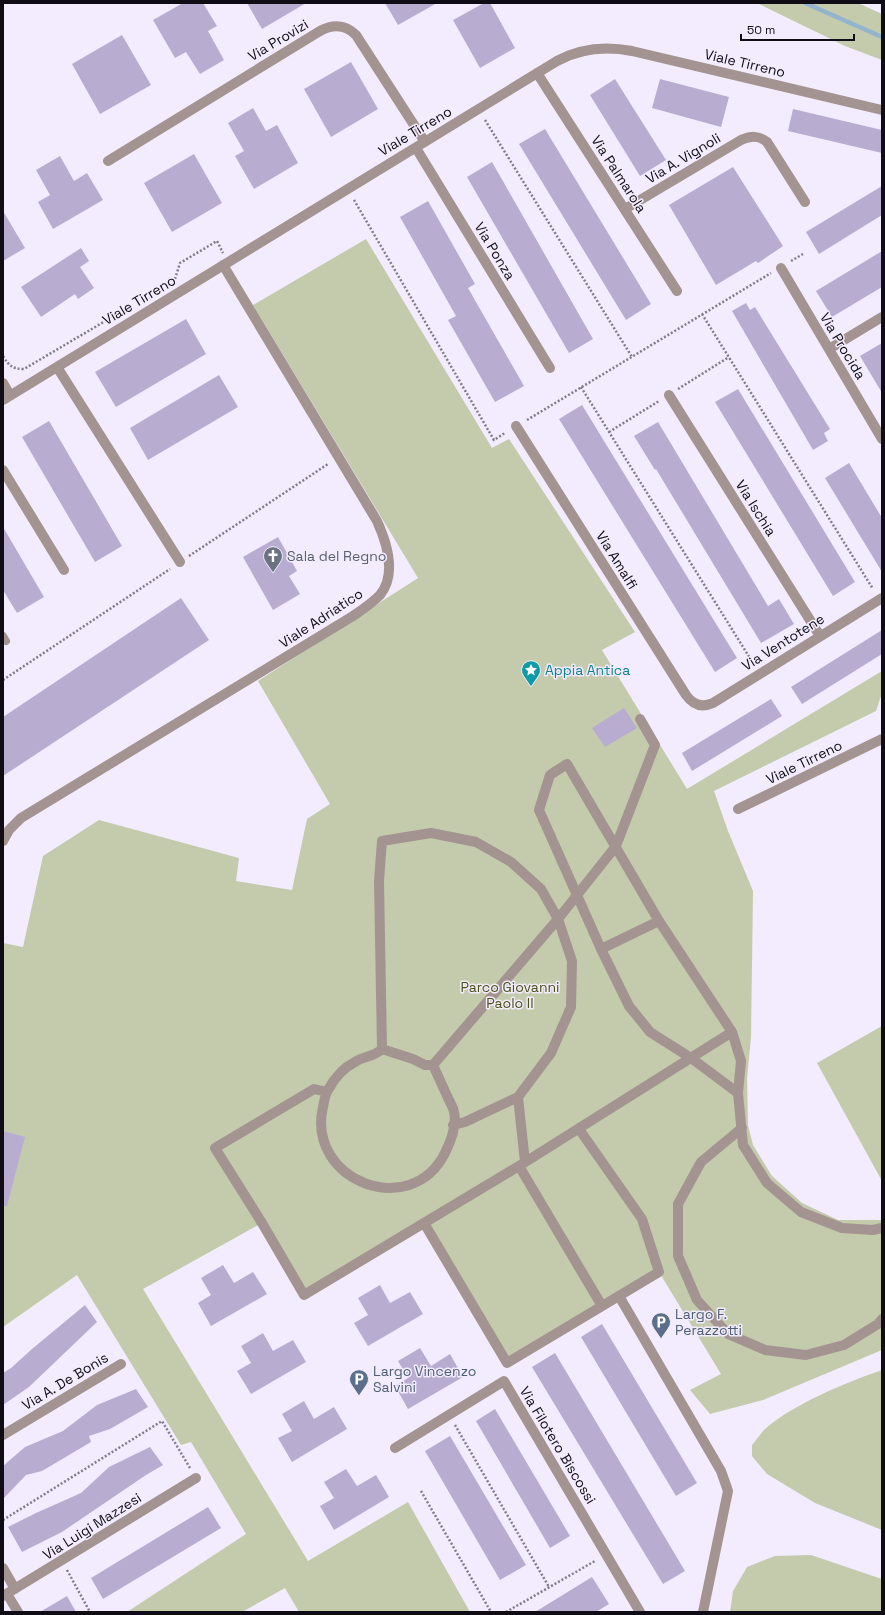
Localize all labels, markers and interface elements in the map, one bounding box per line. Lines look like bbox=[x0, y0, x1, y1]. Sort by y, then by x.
street label: Via Provizi bbox=[245, 15, 311, 65]
scale bar bbox=[741, 16, 854, 42]
text: 50 m bbox=[747, 22, 775, 38]
street label: Viale Tirreno bbox=[703, 45, 787, 81]
street label: Viale Tirreno bbox=[375, 102, 455, 160]
street label: Via A. Vignoli bbox=[642, 129, 724, 187]
street label: Via Palmarola bbox=[587, 132, 651, 216]
street label: Via Ponza bbox=[471, 219, 519, 283]
street label: Viale Tirreno bbox=[99, 271, 179, 329]
street label: Via Procida bbox=[816, 309, 870, 383]
street label: Via Ischia bbox=[732, 477, 780, 539]
street label: Via Amalfi bbox=[592, 528, 642, 592]
church icon: Sala del Regno bbox=[262, 545, 284, 573]
place label: Sala del Regno bbox=[287, 547, 386, 565]
street label: Viale Adriatico bbox=[276, 584, 366, 652]
street label: Via Ventotene bbox=[738, 609, 828, 675]
place icon: Appia Antica bbox=[520, 659, 542, 687]
place label: Appia Antica bbox=[545, 661, 630, 679]
street label: Viale Tirreno bbox=[763, 736, 845, 788]
park label: Parco Giovanni Paolo II bbox=[461, 978, 559, 1012]
place label: Largo F. Perazzotti bbox=[675, 1305, 742, 1339]
parking icon: Largo F. Perazzotti bbox=[650, 1311, 672, 1339]
street label: Via A. De Bonis bbox=[19, 1348, 111, 1414]
place label: Largo Vincenzo Salvini bbox=[373, 1362, 476, 1396]
parking icon: Largo Vincenzo Salvini bbox=[348, 1368, 370, 1396]
street label: Via Filotero Biscossi bbox=[516, 1383, 600, 1507]
street label: Via Luigi Mazzesi bbox=[39, 1488, 145, 1564]

